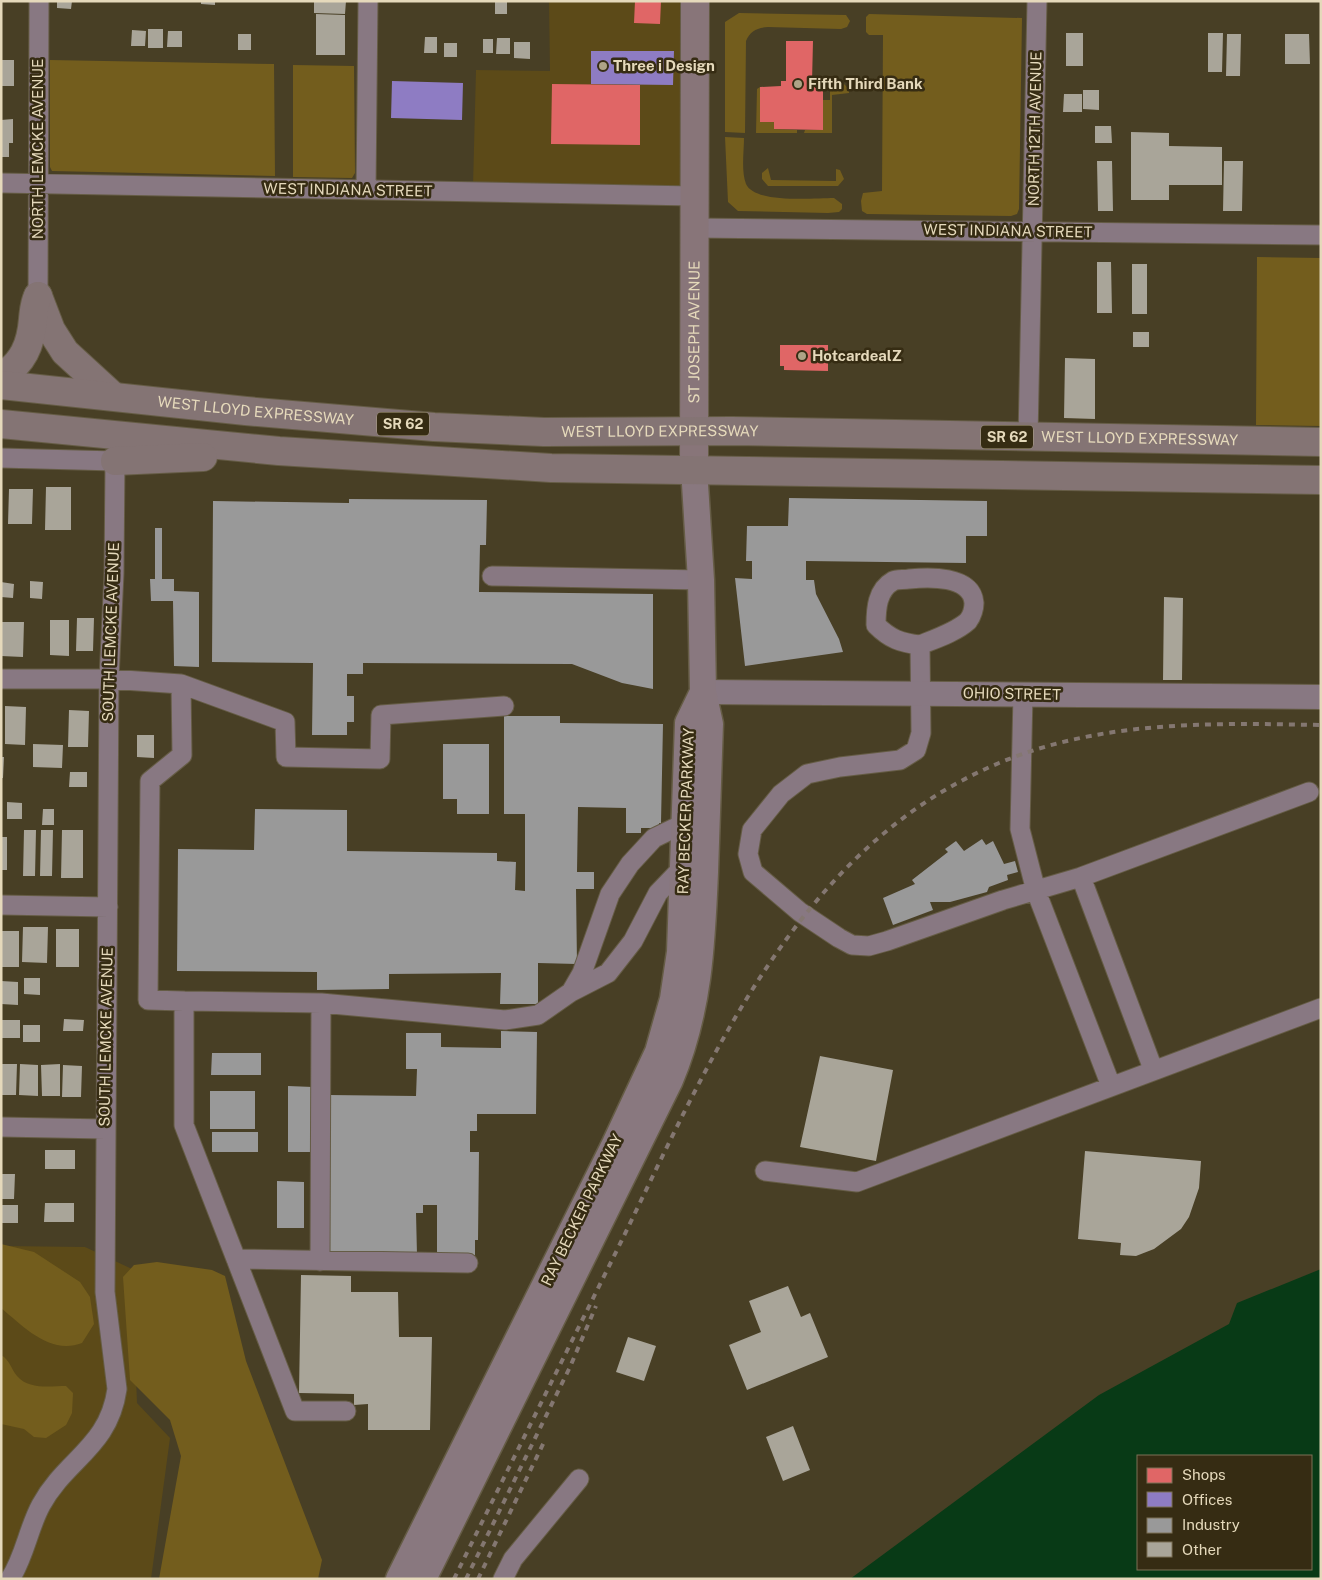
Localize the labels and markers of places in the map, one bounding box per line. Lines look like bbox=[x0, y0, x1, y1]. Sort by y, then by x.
place label: Three i Design bbox=[613, 57, 715, 74]
marker: Three i Design bbox=[597, 60, 609, 72]
place label: Fifth Third Bank bbox=[808, 75, 923, 92]
marker: Fifth Third Bank bbox=[792, 78, 804, 90]
place label: HotcardealZ bbox=[812, 347, 902, 364]
marker: HotcardealZ bbox=[796, 350, 808, 362]

